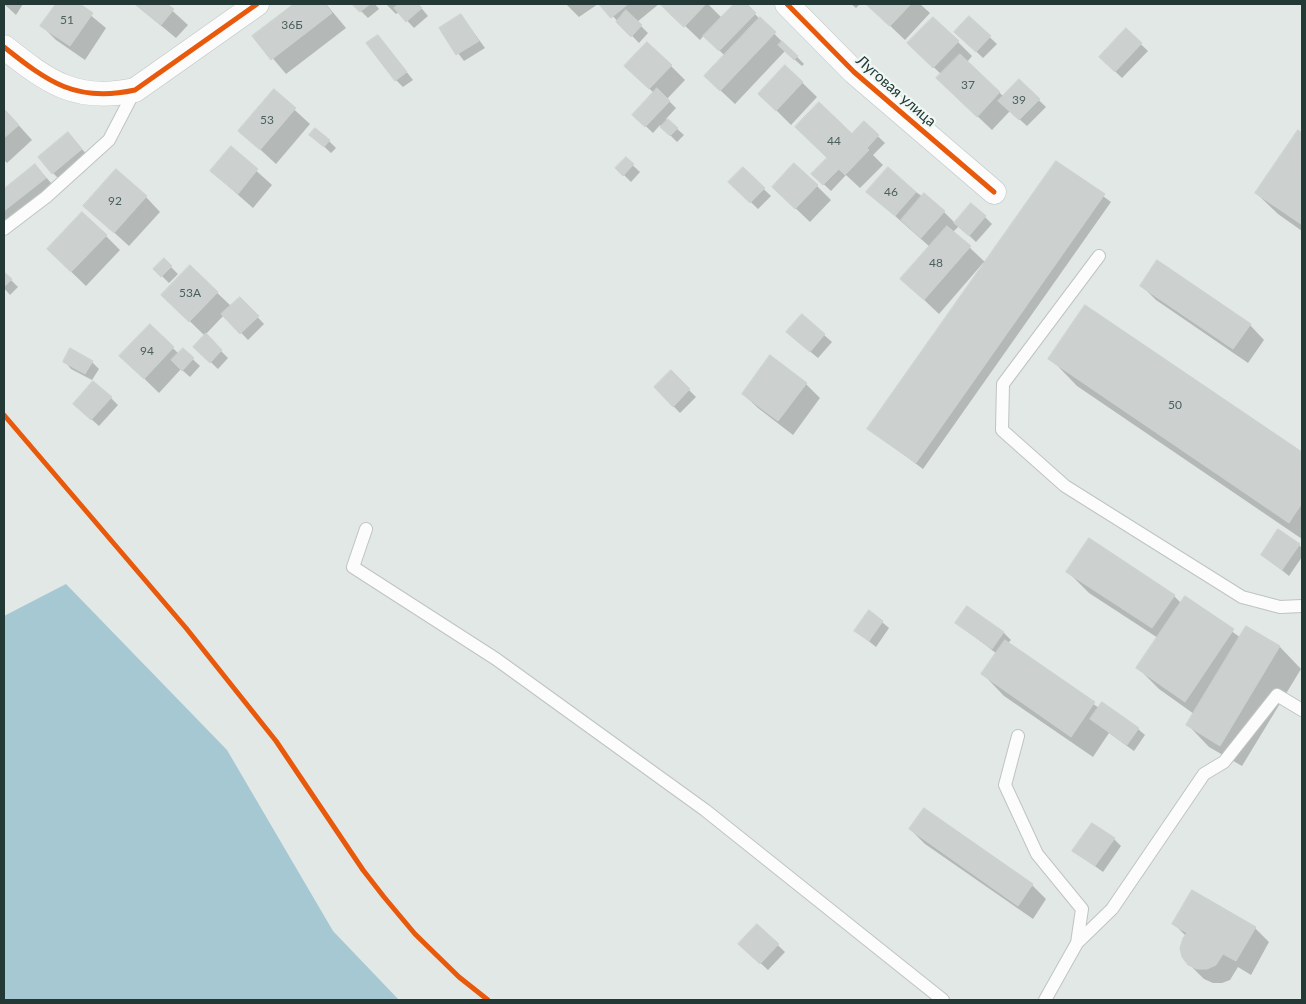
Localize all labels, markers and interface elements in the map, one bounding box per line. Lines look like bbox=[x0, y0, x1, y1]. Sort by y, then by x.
house number: 51 bbox=[60, 13, 74, 27]
house number: 36Б bbox=[281, 18, 303, 32]
street label: Луговая улица bbox=[852, 51, 940, 131]
house number: 37 bbox=[961, 78, 975, 92]
house number: 39 bbox=[1012, 93, 1026, 107]
house number: 53 bbox=[260, 113, 274, 127]
house number: 44 bbox=[827, 134, 841, 148]
house number: 46 bbox=[884, 185, 898, 199]
house number: 92 bbox=[108, 194, 122, 208]
house number: 48 bbox=[929, 256, 943, 270]
house number: 53А bbox=[179, 286, 201, 300]
house number: 94 bbox=[140, 344, 154, 358]
house number: 50 bbox=[1168, 398, 1182, 412]

